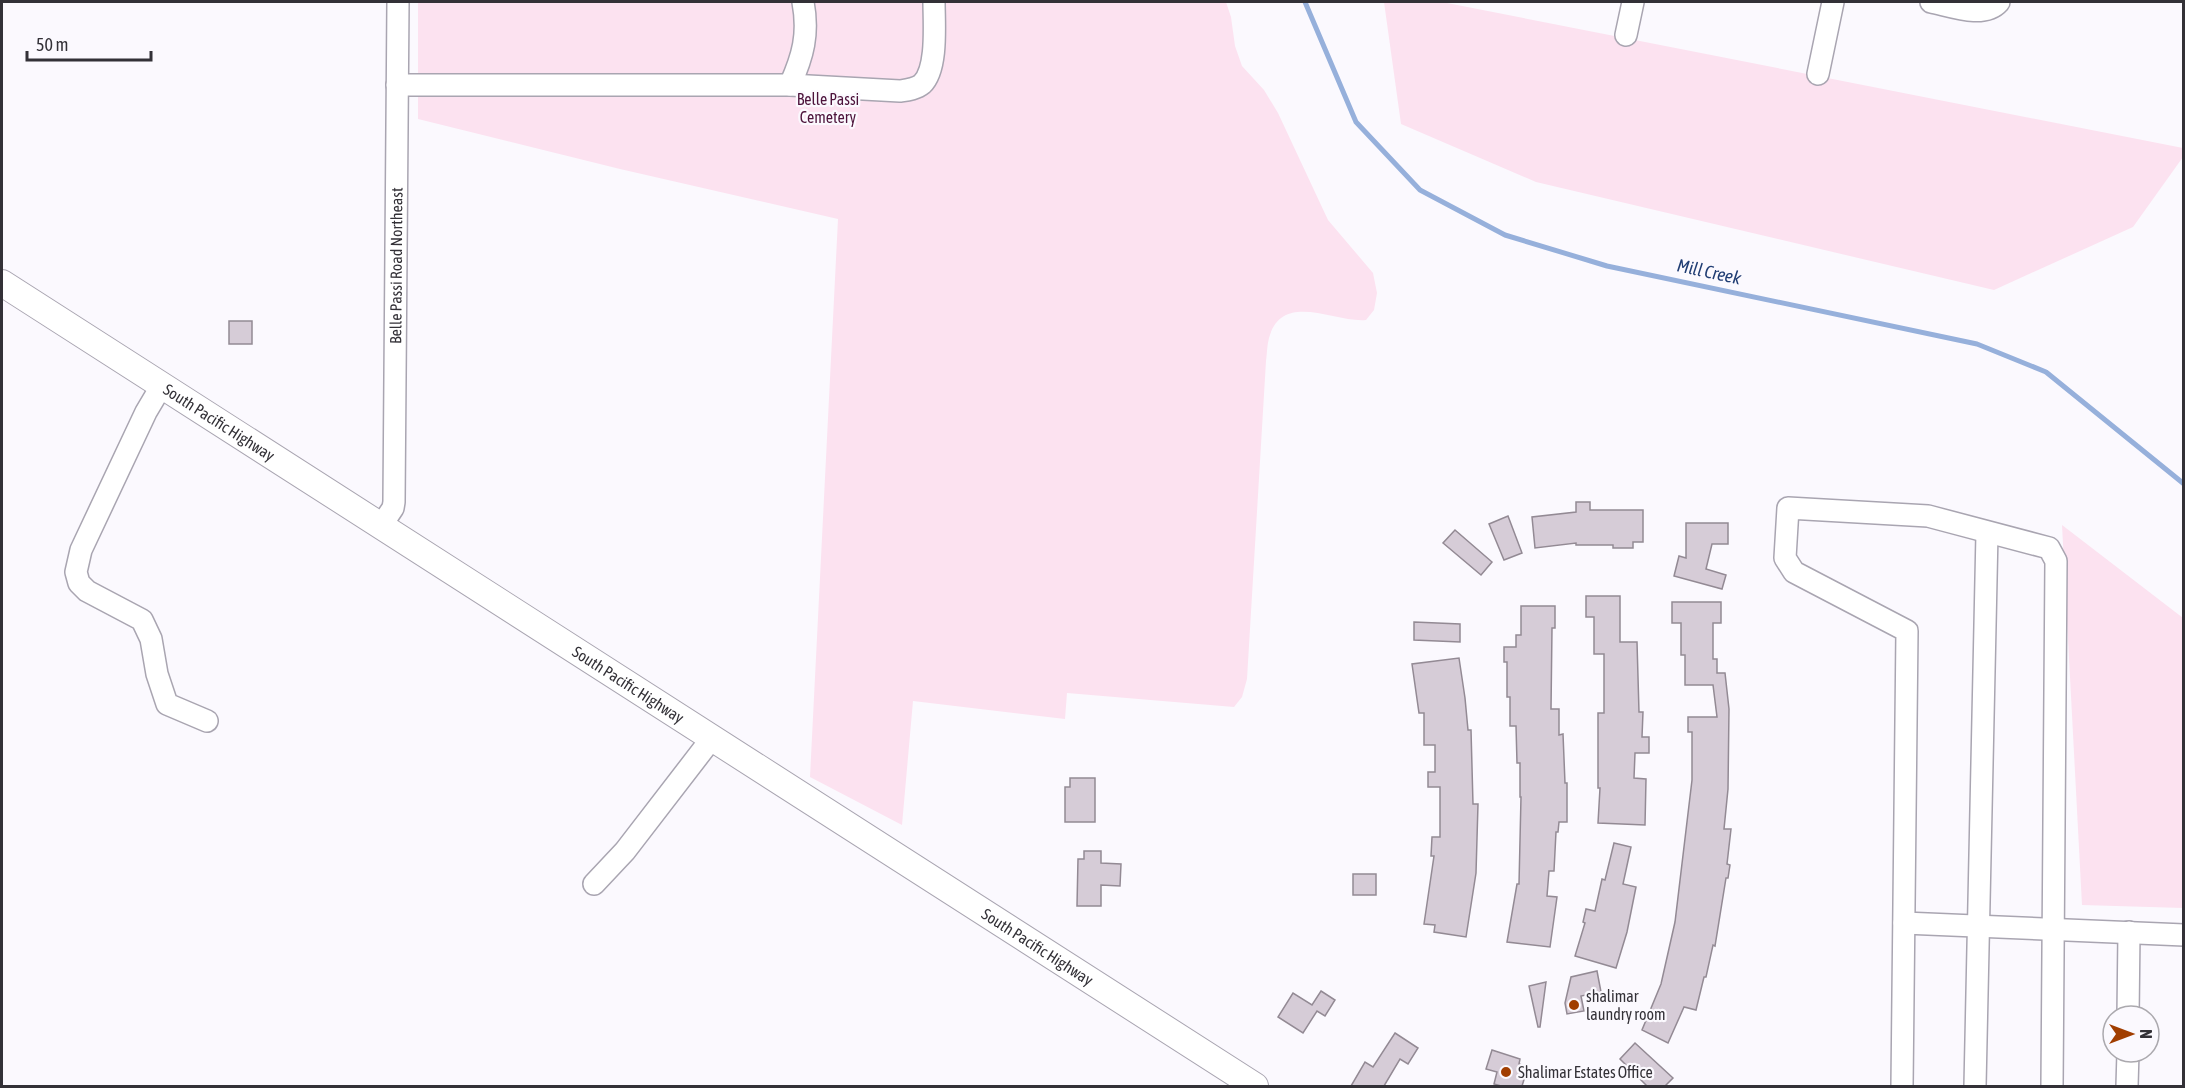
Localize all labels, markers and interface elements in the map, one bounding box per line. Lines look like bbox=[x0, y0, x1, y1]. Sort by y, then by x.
scale bar bbox=[27, 24, 152, 62]
text: 50 m bbox=[36, 34, 68, 55]
park label: Belle Passi Cemetery bbox=[797, 90, 859, 127]
street label: Belle Passi Road Northeast bbox=[386, 187, 406, 344]
water label: Mill Creek bbox=[1675, 254, 1744, 289]
street label: South Pacific Highway bbox=[160, 380, 279, 466]
street label: South Pacific Highway bbox=[569, 642, 688, 728]
street label: South Pacific Highway bbox=[979, 904, 1097, 990]
place label: shalimar laundry room bbox=[1586, 987, 1666, 1024]
marker: shalimar laundry room bbox=[1567, 998, 1581, 1012]
north arrow bbox=[2101, 1004, 2161, 1064]
text: N bbox=[2137, 1029, 2155, 1039]
place label: Shalimar Estates Office bbox=[1518, 1063, 1653, 1081]
marker: Shalimar Estates Office bbox=[1499, 1065, 1513, 1079]

